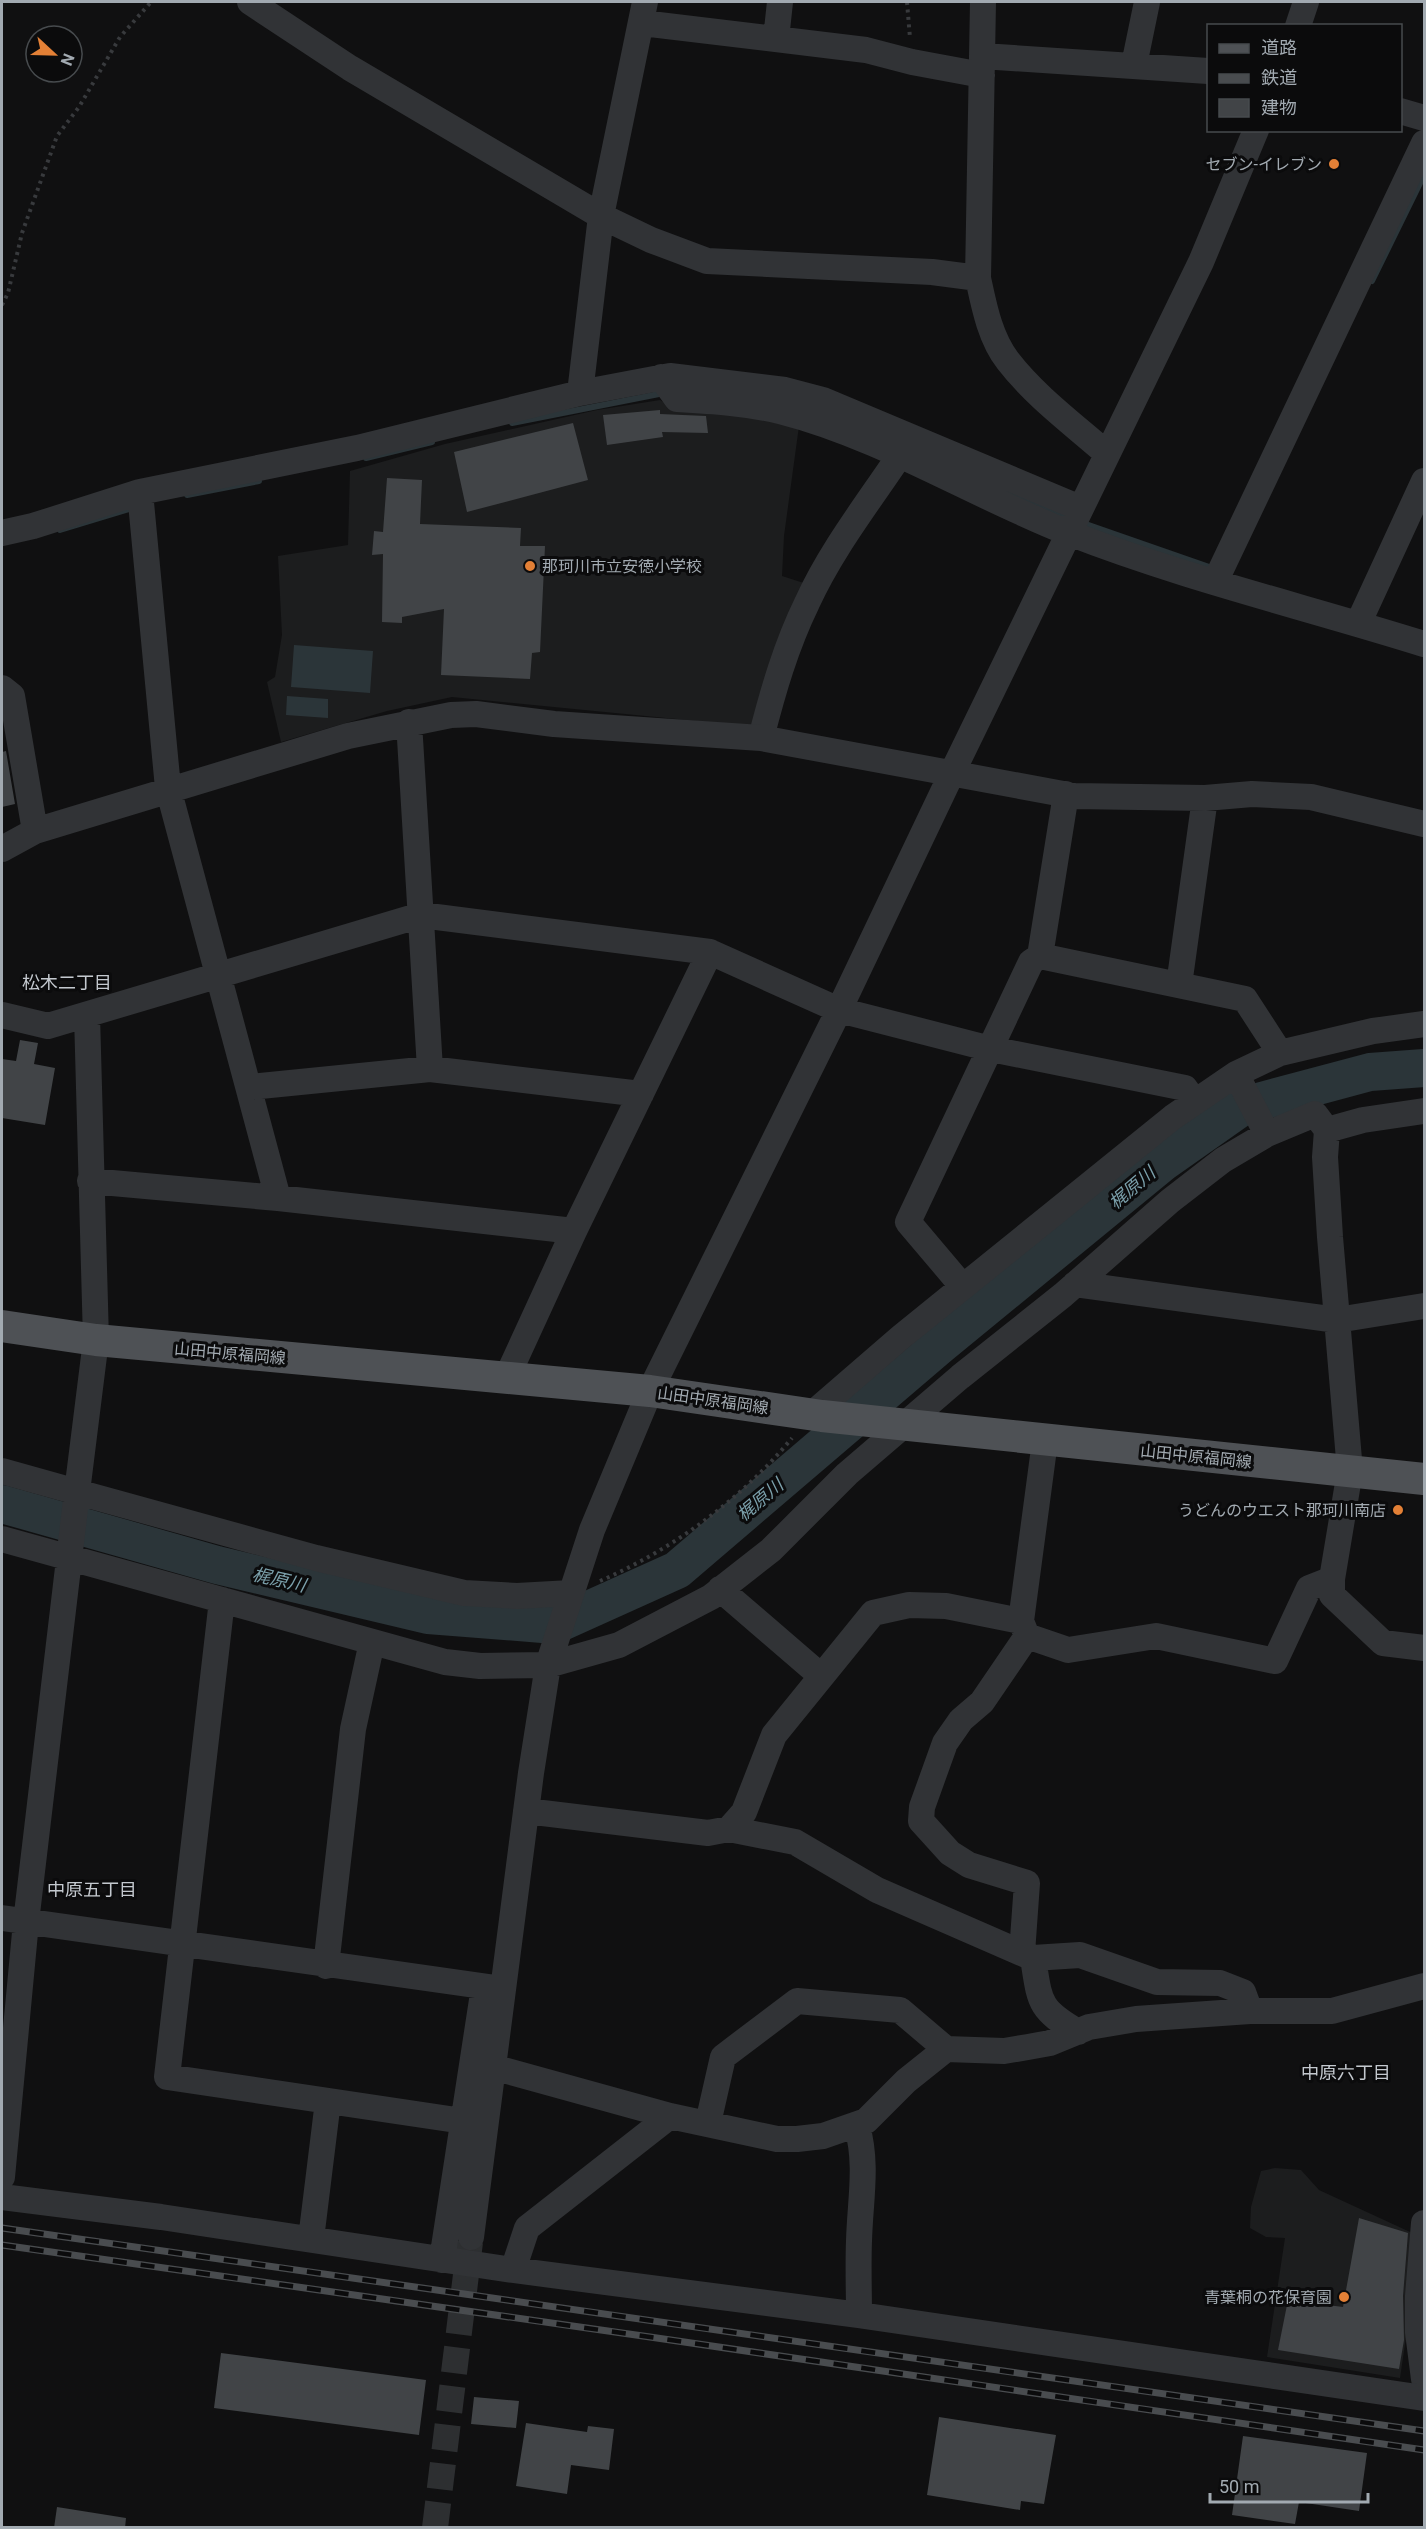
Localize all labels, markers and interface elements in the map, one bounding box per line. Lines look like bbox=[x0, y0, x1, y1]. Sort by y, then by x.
north arrow bbox=[24, 24, 84, 84]
legend bbox=[1207, 24, 1402, 132]
text: 道路 bbox=[1261, 37, 1297, 58]
text: N bbox=[57, 51, 78, 68]
text: 鉄道 bbox=[1261, 67, 1297, 88]
text: 建物 bbox=[1261, 97, 1297, 118]
place label: セブン-イレブン bbox=[1206, 155, 1322, 174]
marker: セブン-イレブン bbox=[1327, 157, 1341, 171]
place label: 那珂川市立安徳小学校 bbox=[542, 557, 702, 576]
marker: 那珂川市立安徳小学校 bbox=[523, 559, 537, 573]
district label: 松木二丁目 bbox=[22, 972, 112, 993]
water label: 梶原川 bbox=[1104, 1161, 1161, 1213]
street label: 山田中原福岡線 bbox=[173, 1339, 287, 1368]
street label: 山田中原福岡線 bbox=[656, 1383, 770, 1418]
street label: 山田中原福岡線 bbox=[1139, 1441, 1253, 1472]
water label: 梶原川 bbox=[732, 1473, 789, 1525]
place label: うどんのウエスト那珂川南店 bbox=[1178, 1501, 1386, 1520]
marker: うどんのウエスト那珂川南店 bbox=[1391, 1503, 1405, 1517]
water label: 梶原川 bbox=[250, 1563, 310, 1596]
district label: 中原五丁目 bbox=[47, 1879, 137, 1900]
district label: 中原六丁目 bbox=[1301, 2062, 1391, 2083]
place label: 青葉桐の花保育園 bbox=[1204, 2288, 1332, 2307]
marker: 青葉桐の花保育園 bbox=[1337, 2290, 1351, 2304]
scale bar bbox=[1210, 2466, 1368, 2504]
text: 50 m bbox=[1219, 2476, 1259, 2497]

